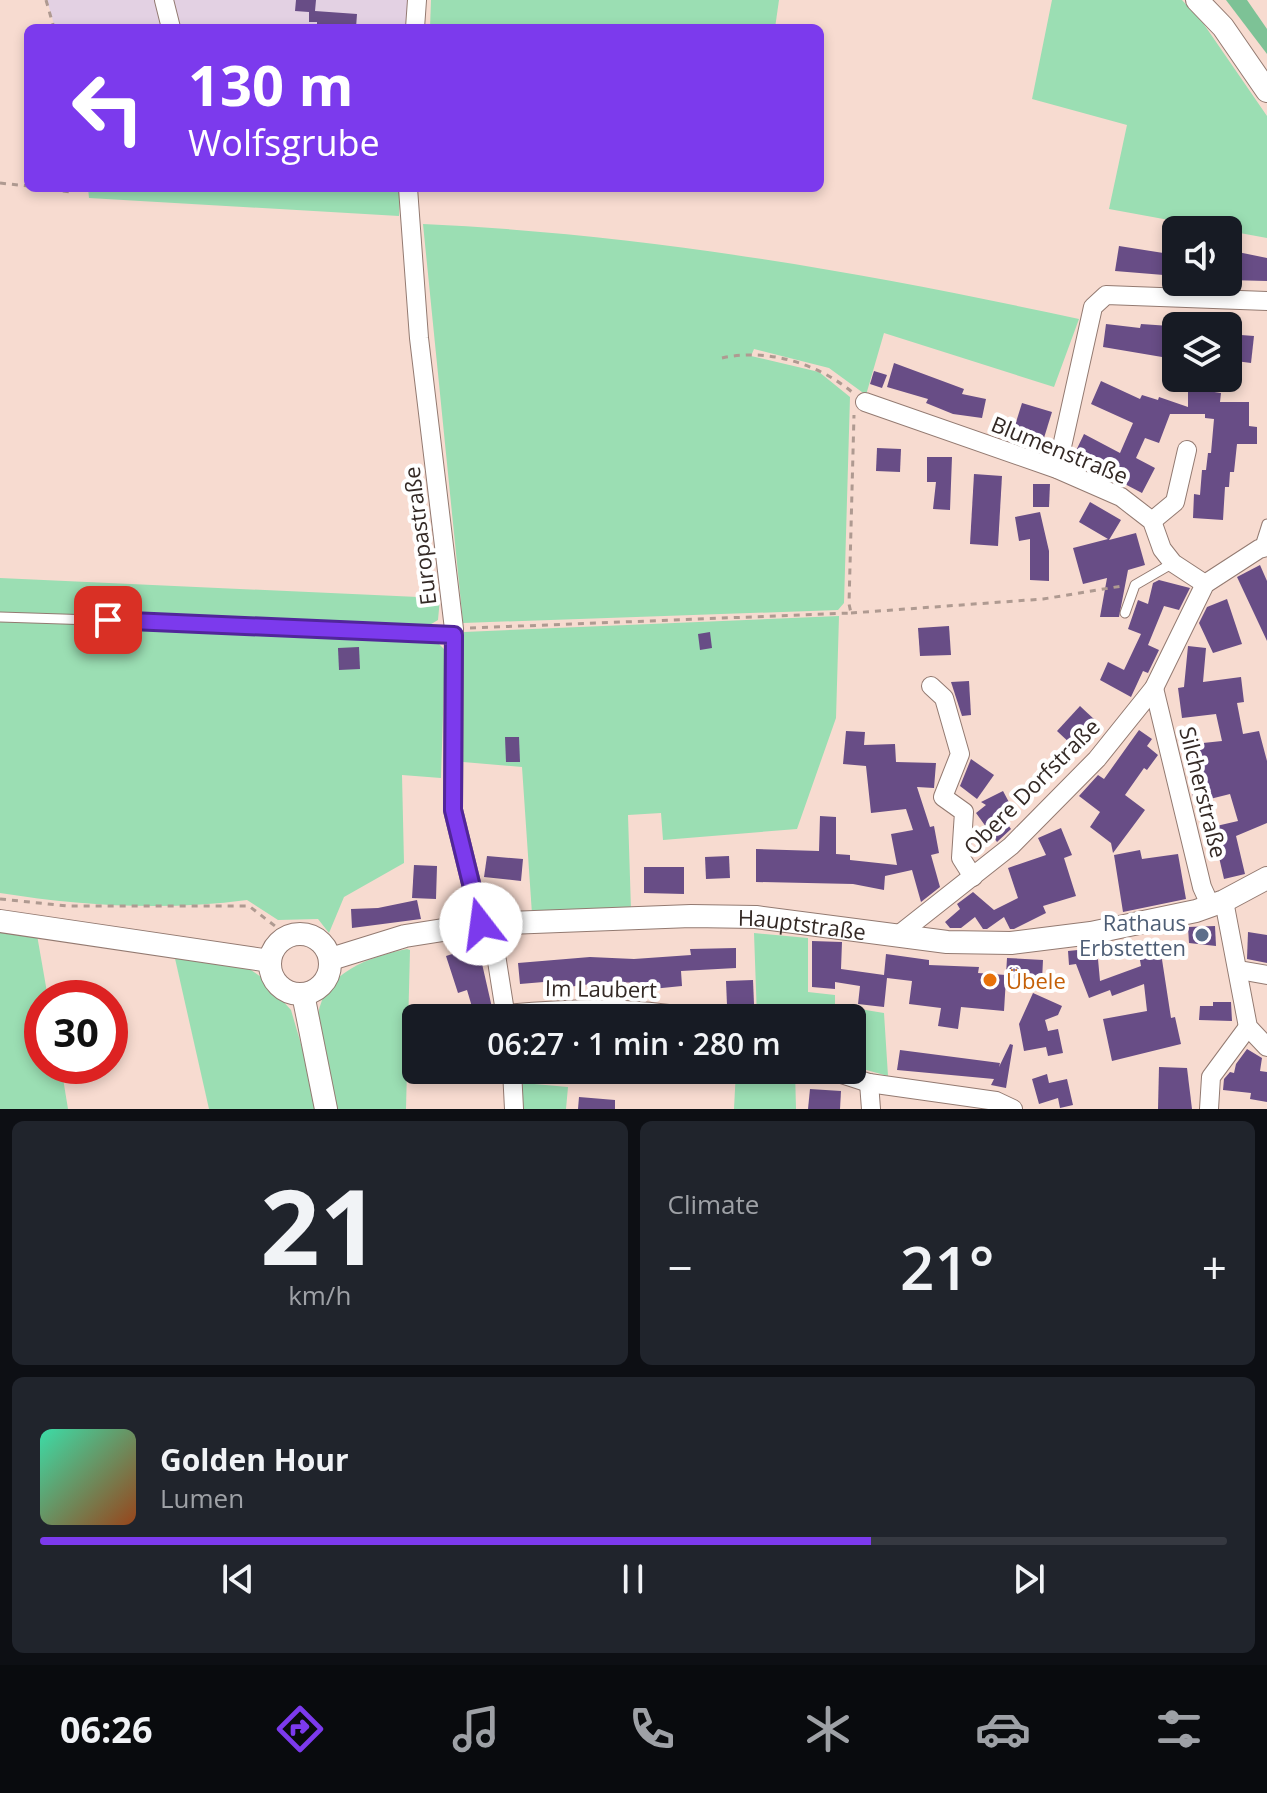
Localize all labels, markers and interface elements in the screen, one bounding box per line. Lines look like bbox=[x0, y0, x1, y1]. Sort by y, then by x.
text: 130 m bbox=[188, 46, 354, 122]
icon: left bbox=[56, 56, 160, 160]
text: Wolfsgrube bbox=[188, 118, 380, 167]
map controls bbox=[1162, 216, 1242, 392]
button: sound bbox=[1162, 216, 1242, 296]
button: layers bbox=[1162, 312, 1242, 392]
street label: Blumenstraße bbox=[987, 408, 1133, 490]
street label: Europastraße bbox=[396, 465, 442, 607]
pin bbox=[74, 586, 142, 654]
icon: arrive bbox=[86, 598, 130, 642]
street label: Obere Dorfstraße bbox=[956, 711, 1106, 861]
street label: Silcherstraße bbox=[1173, 723, 1235, 861]
position arrow bbox=[439, 882, 523, 966]
street label: Hauptstraße bbox=[738, 902, 868, 946]
place label: Rathaus Erbstetten bbox=[1079, 907, 1186, 962]
marker: Rathaus Erbstetten bbox=[1193, 926, 1211, 944]
place label: Übele bbox=[1006, 965, 1066, 995]
marker: Übele bbox=[981, 971, 999, 989]
street label: Im Laubert bbox=[545, 972, 657, 1004]
speed limit sign: 30 bbox=[24, 980, 128, 1084]
text: 06:27 · 1 min · 280 m bbox=[487, 1023, 781, 1064]
text: 21 bbox=[260, 1154, 379, 1295]
text: Climate bbox=[668, 1186, 759, 1222]
text: 21° bbox=[900, 1226, 994, 1308]
text: − bbox=[668, 1237, 693, 1297]
text: + bbox=[1202, 1237, 1227, 1297]
text: km/h bbox=[288, 1277, 351, 1313]
text: Golden Hour bbox=[160, 1439, 349, 1480]
text: Lumen bbox=[160, 1480, 244, 1516]
icon: previous bbox=[216, 1557, 260, 1601]
icon: pause bbox=[611, 1557, 655, 1601]
icon: next bbox=[1007, 1557, 1051, 1601]
icon: directions bbox=[272, 1701, 328, 1757]
icon: music bbox=[448, 1701, 504, 1757]
icon: phone bbox=[624, 1701, 680, 1757]
icon: climate bbox=[800, 1701, 856, 1757]
icon: car bbox=[975, 1701, 1031, 1757]
icon: filters bbox=[1151, 1701, 1207, 1757]
text: 06:26 bbox=[60, 1705, 152, 1754]

